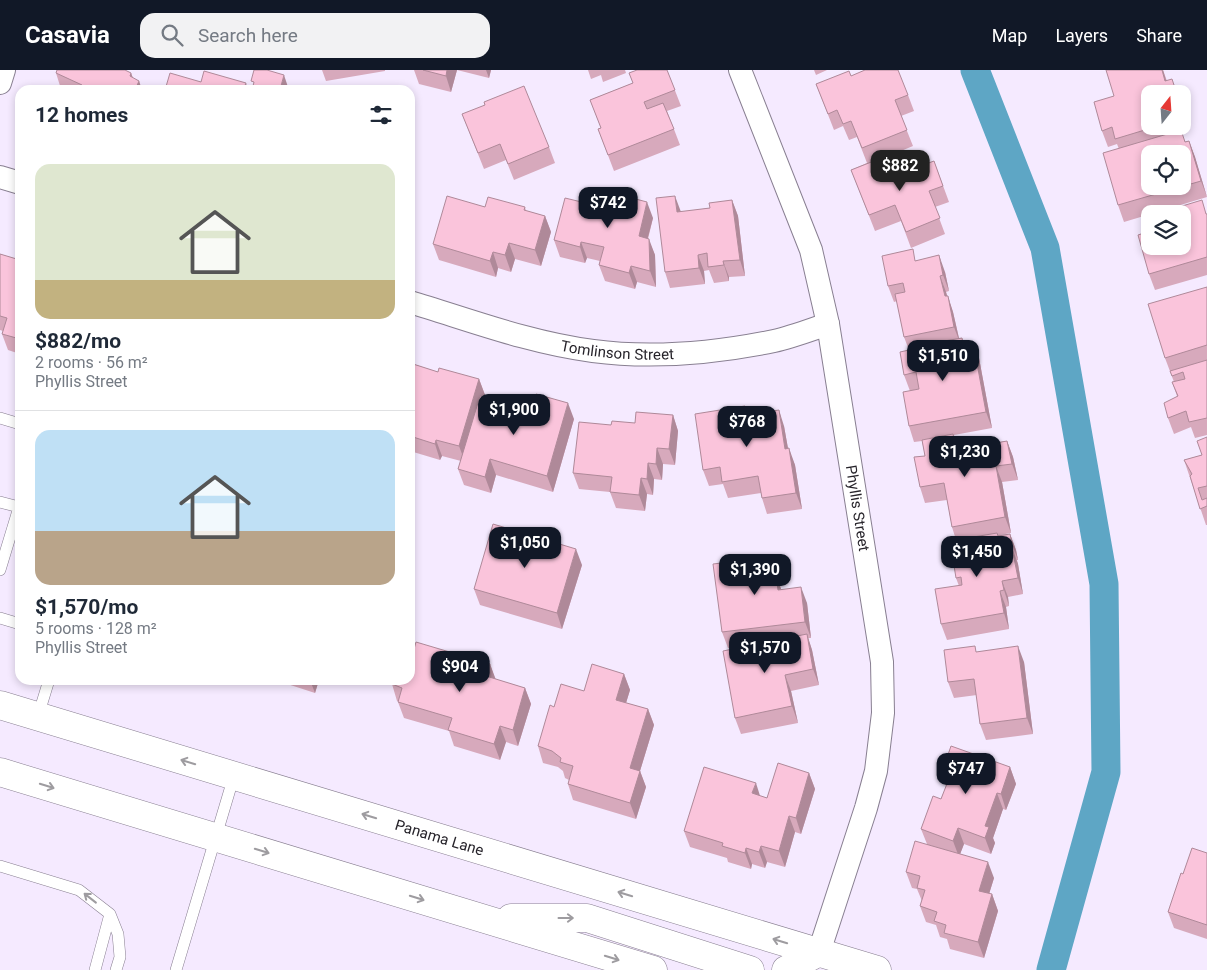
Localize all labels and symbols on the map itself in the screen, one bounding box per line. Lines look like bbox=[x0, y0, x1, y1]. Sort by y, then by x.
north arrow bbox=[1141, 85, 1191, 135]
pin: $882 bbox=[870, 150, 930, 192]
pin: $742 bbox=[578, 186, 638, 229]
street label: Tomlinson Street bbox=[559, 337, 674, 364]
pin: $1,510 bbox=[902, 340, 984, 382]
pin: $1,900 bbox=[473, 394, 555, 436]
pin: $768 bbox=[717, 406, 777, 448]
pin: $1,230 bbox=[924, 436, 1006, 478]
street label: Phyllis Street bbox=[842, 464, 873, 553]
pin: $1,050 bbox=[484, 526, 566, 569]
pin: $1,450 bbox=[936, 536, 1018, 578]
pin: $1,390 bbox=[714, 554, 796, 596]
pin: $1,570 bbox=[724, 632, 806, 674]
pin: $904 bbox=[430, 650, 490, 693]
pin: $747 bbox=[936, 752, 996, 795]
one-way arrow bbox=[180, 756, 196, 766]
one-way arrow bbox=[38, 782, 54, 792]
one-way arrow bbox=[361, 811, 377, 821]
street label: Panama Lane bbox=[393, 816, 486, 860]
one-way arrow bbox=[253, 847, 269, 857]
one-way arrow bbox=[617, 888, 633, 898]
one-way arrow bbox=[84, 893, 97, 904]
one-way arrow bbox=[409, 894, 425, 904]
one-way arrow bbox=[558, 913, 574, 923]
one-way arrow bbox=[773, 935, 789, 945]
one-way arrow bbox=[604, 953, 620, 963]

